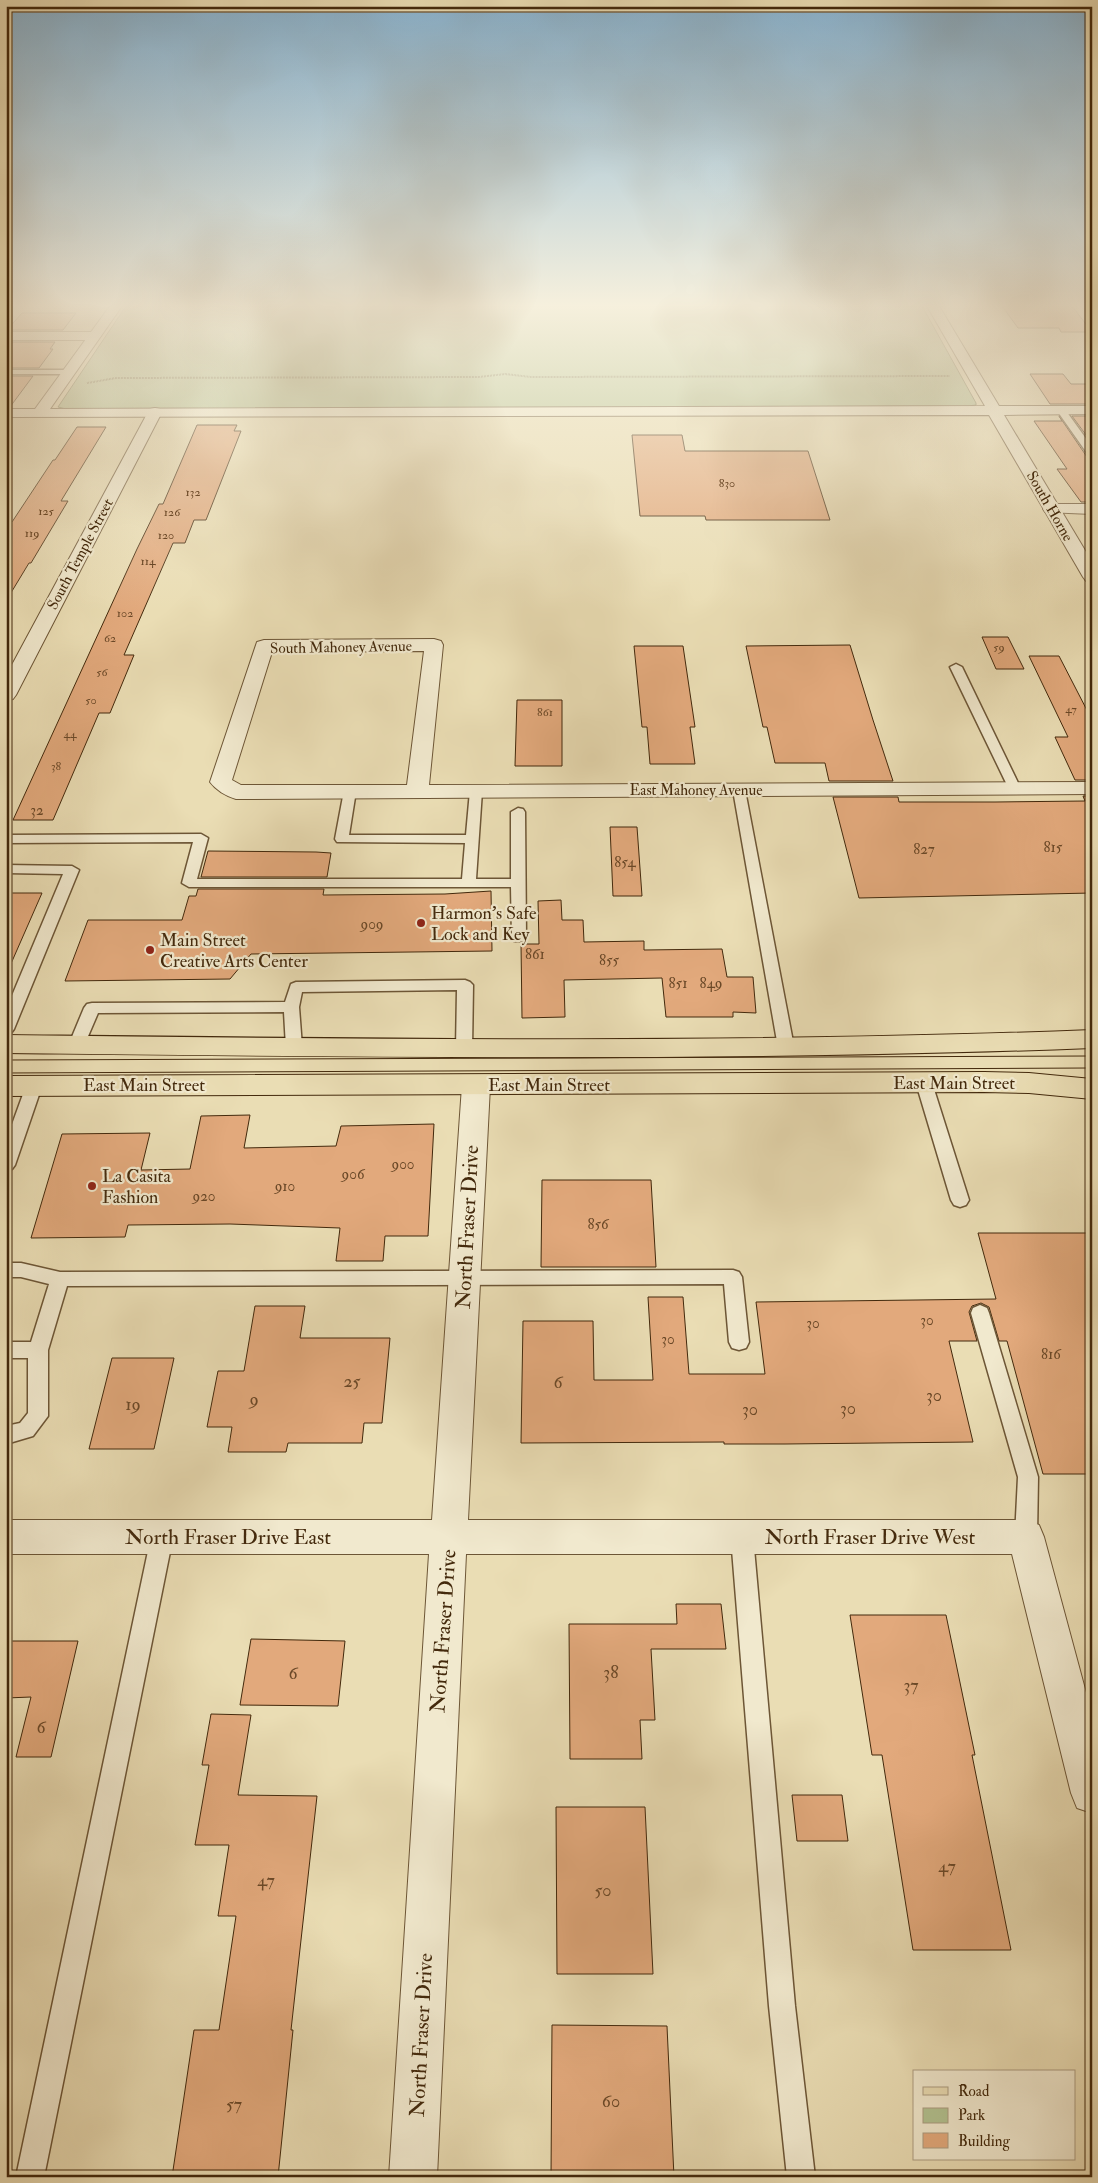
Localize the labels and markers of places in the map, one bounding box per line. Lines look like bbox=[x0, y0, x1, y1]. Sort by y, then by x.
place label: Harmon's Safe Lock and Key bbox=[431, 902, 537, 946]
marker: Harmon's Safe Lock and Key bbox=[415, 917, 427, 929]
place label: Main Street Creative Arts Center bbox=[160, 929, 308, 973]
marker: Main Street Creative Arts Center bbox=[144, 944, 156, 956]
place label: La Casita Fashion bbox=[102, 1165, 171, 1209]
marker: La Casita Fashion bbox=[86, 1180, 98, 1192]

